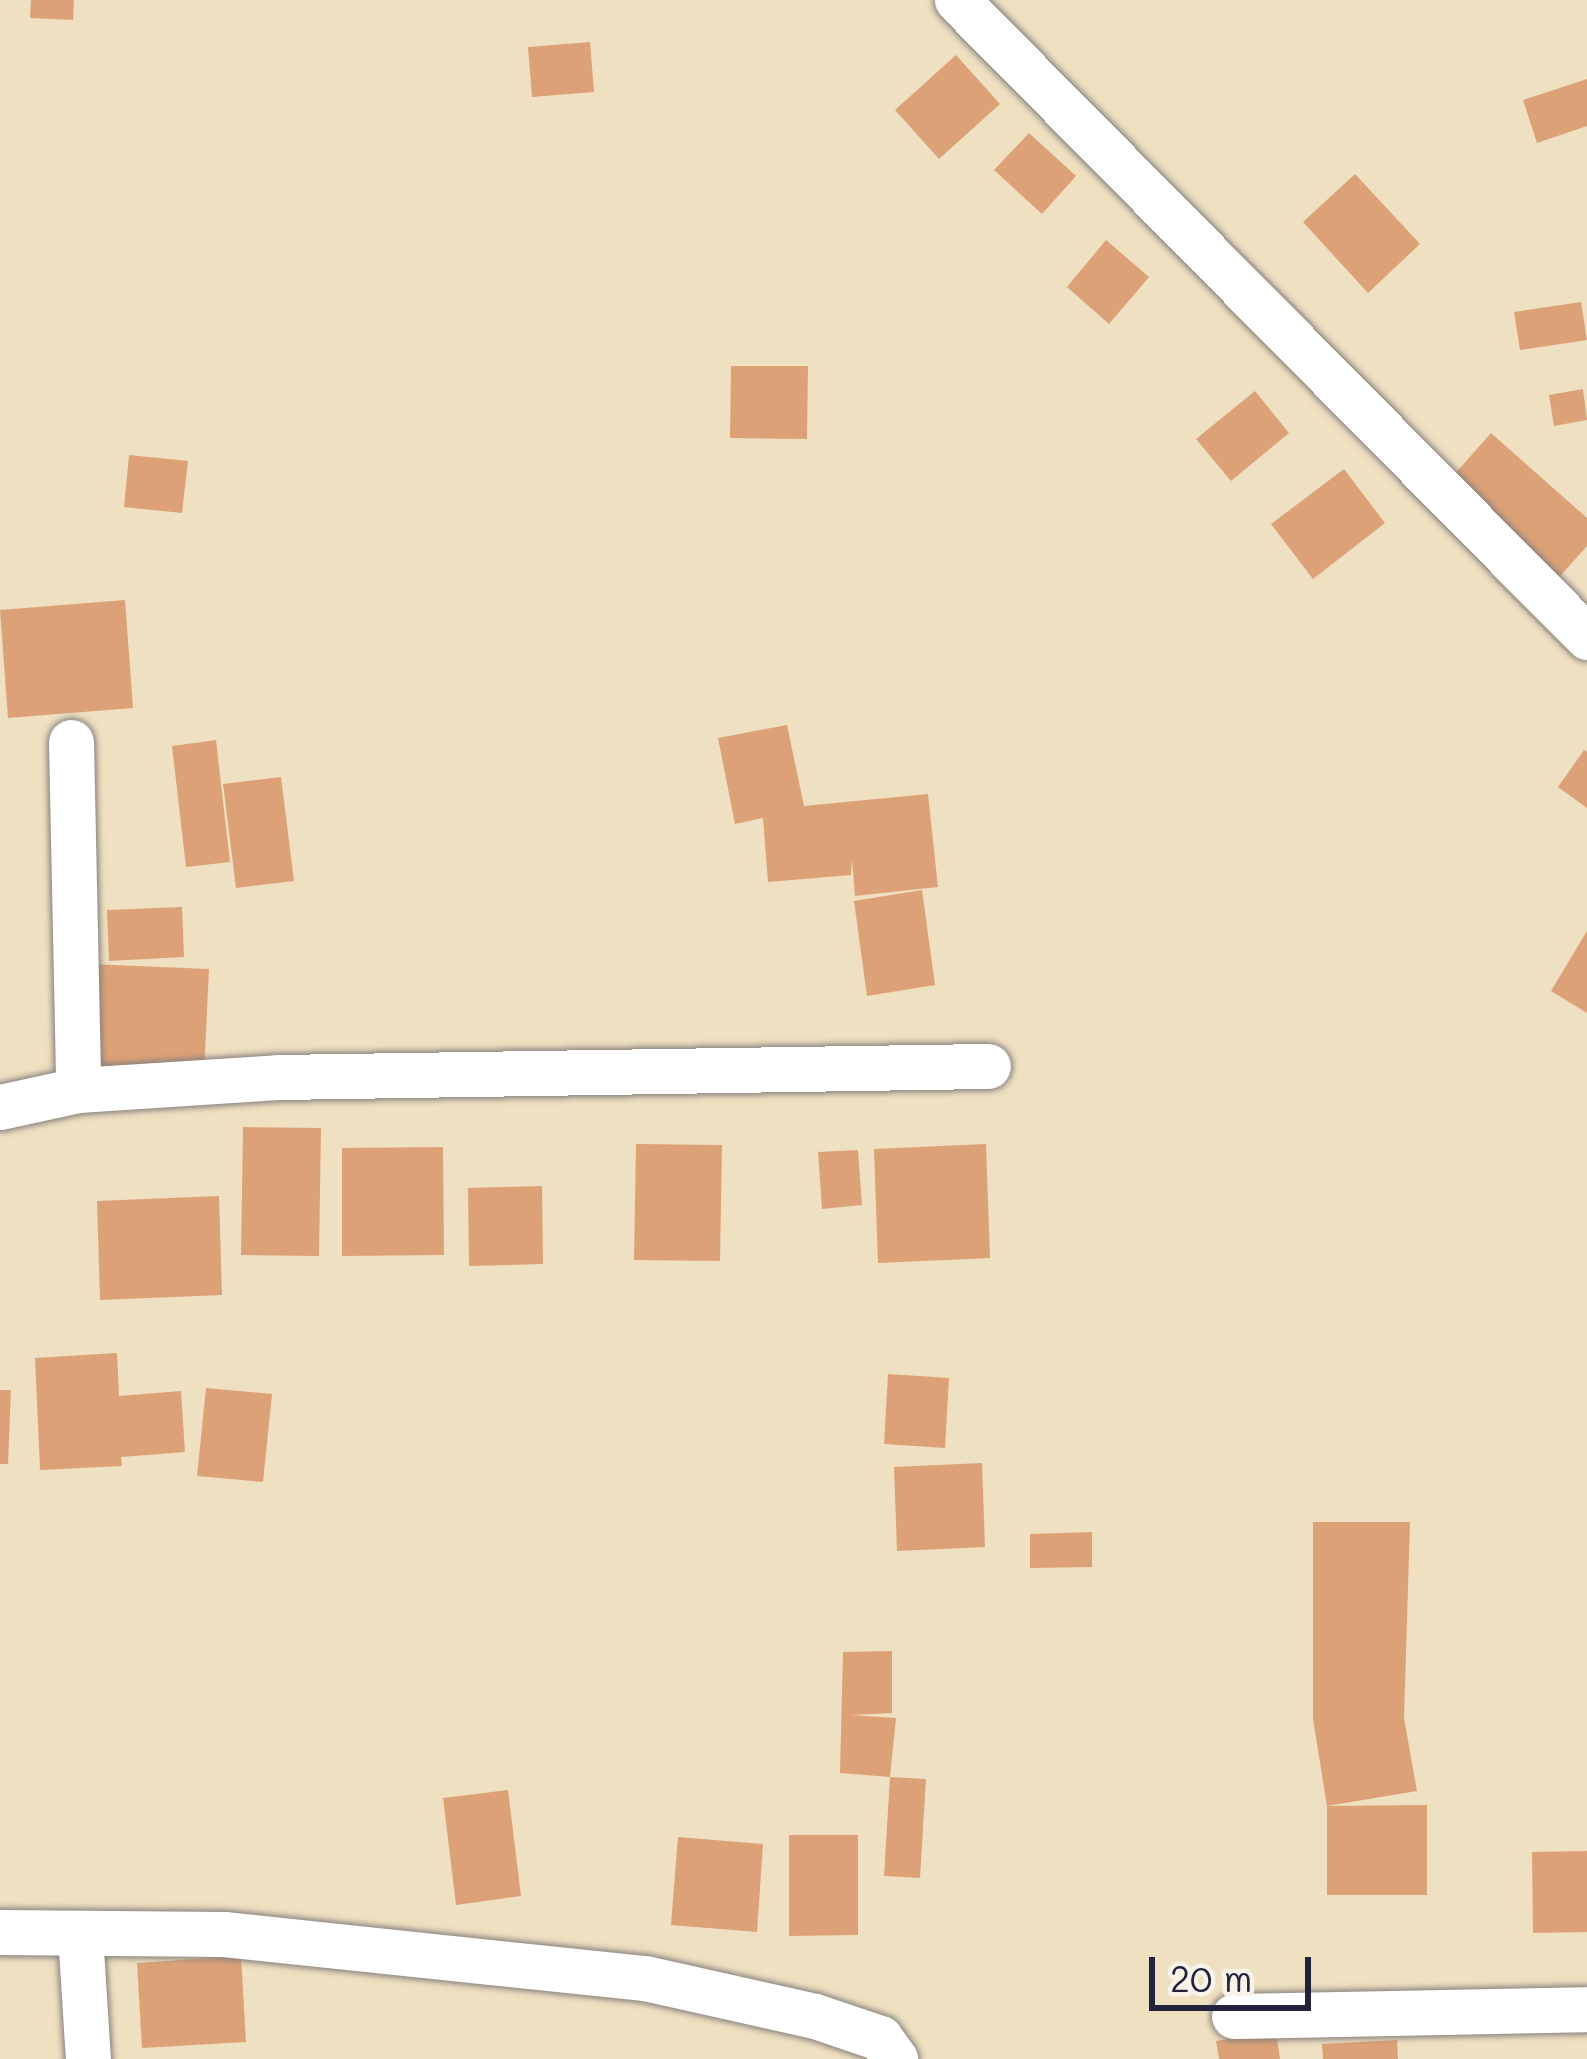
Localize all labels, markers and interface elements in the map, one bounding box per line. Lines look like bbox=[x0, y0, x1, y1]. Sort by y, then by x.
scale bar bbox=[1155, 1933, 1317, 2007]
text: 20 m bbox=[1170, 1954, 1252, 2001]

